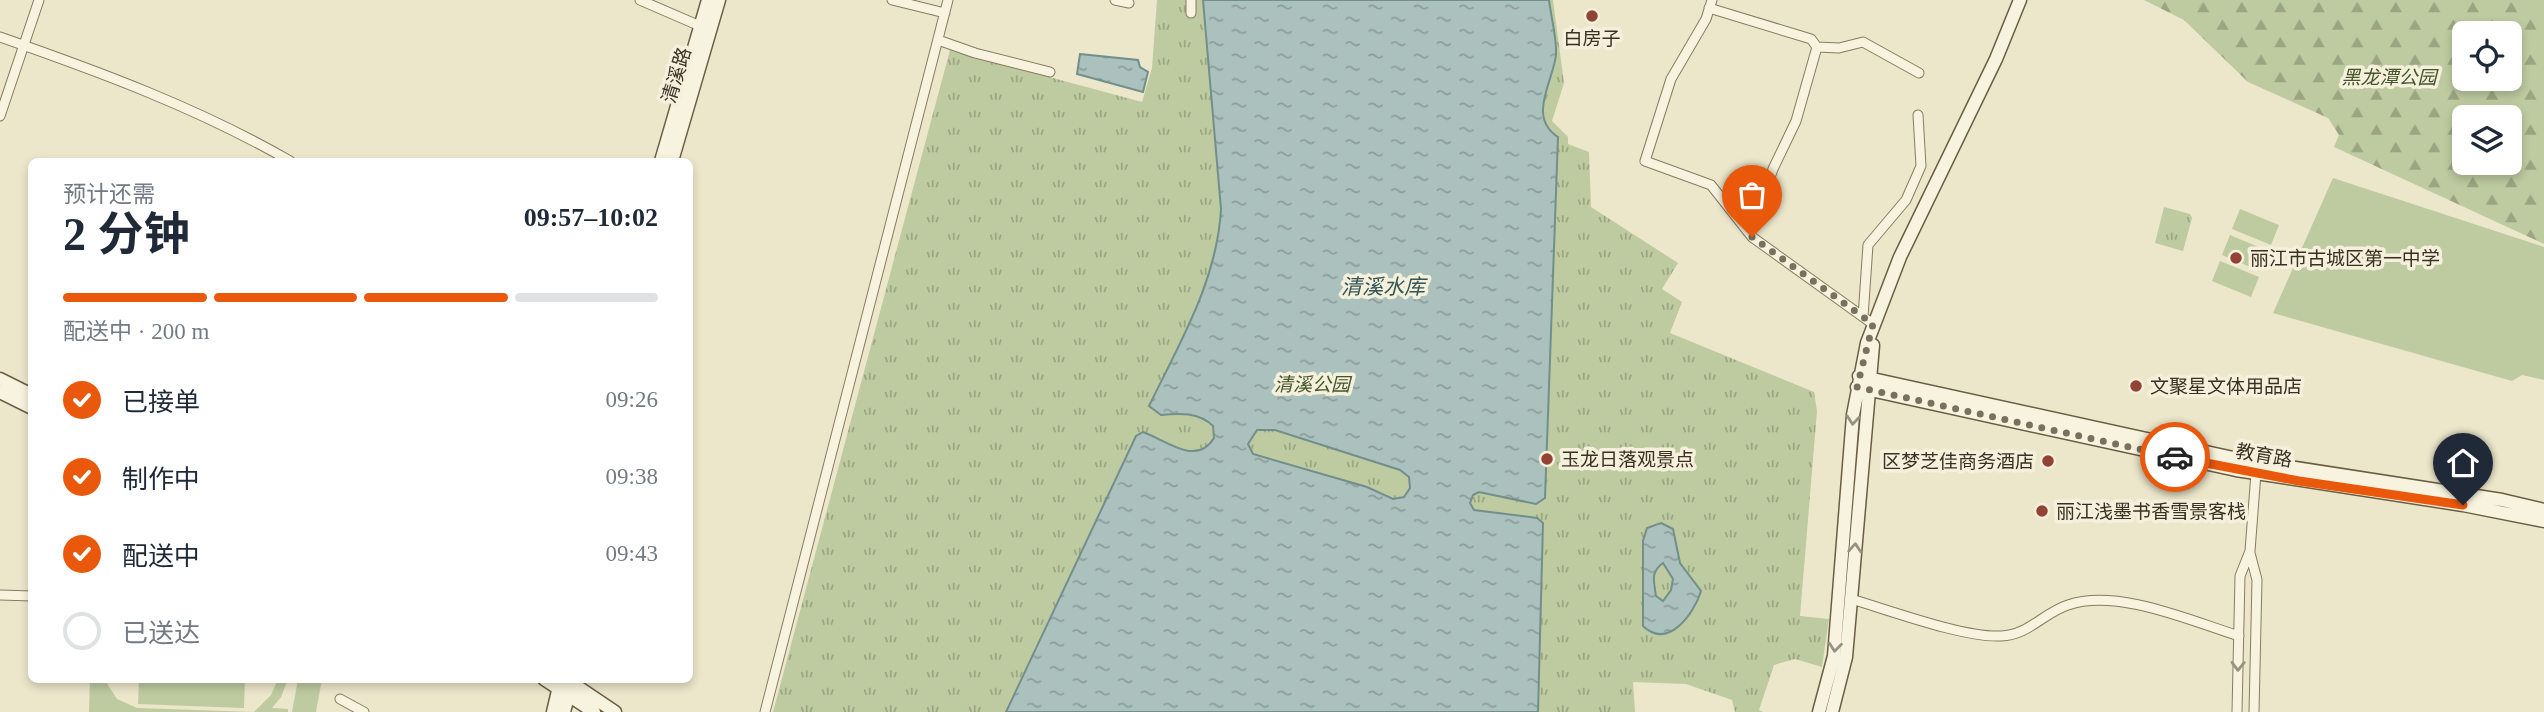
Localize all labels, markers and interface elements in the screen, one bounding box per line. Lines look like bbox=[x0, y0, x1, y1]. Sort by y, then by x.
marker: 白房子 bbox=[1584, 8, 1600, 24]
map controls bbox=[2452, 21, 2522, 175]
button: locate bbox=[2452, 21, 2522, 91]
place label: 白房子 bbox=[1563, 28, 1621, 49]
street label: 清溪路 bbox=[658, 45, 695, 105]
park label: 黑龙潭公园 bbox=[2341, 67, 2439, 88]
button: layers bbox=[2452, 105, 2522, 175]
pin bbox=[1722, 165, 1782, 237]
icon: bag bbox=[1733, 176, 1771, 214]
text: 预计还需 bbox=[63, 182, 155, 207]
text: 09:57–10:02 bbox=[524, 203, 658, 232]
text: 2 分钟 bbox=[63, 209, 190, 260]
place label: 丽江市古城区第一中学 bbox=[2250, 248, 2440, 269]
marker: 丽江市古城区第一中学 bbox=[2228, 250, 2244, 266]
water label: 清溪水库 bbox=[1341, 275, 1428, 299]
text: 配送中 · 200 m bbox=[63, 319, 209, 344]
park label: 清溪公园 bbox=[1274, 374, 1353, 395]
place label: 文聚星文体用品店 bbox=[2150, 376, 2302, 397]
marker: 文聚星文体用品店 bbox=[2128, 378, 2144, 394]
icon: check bbox=[63, 381, 101, 419]
text: 09:26 bbox=[606, 387, 658, 412]
text: 已接单 bbox=[122, 388, 200, 417]
one-way arrow bbox=[1846, 415, 1861, 426]
courier bbox=[2140, 422, 2210, 492]
pin bbox=[2433, 433, 2493, 505]
icon: car bbox=[2156, 438, 2194, 476]
street label: 教育路 bbox=[2234, 440, 2294, 471]
icon: home bbox=[2444, 444, 2482, 482]
place label: 玉龙日落观景点 bbox=[1561, 449, 1694, 470]
marker: 玉龙日落观景点 bbox=[1539, 451, 1555, 467]
place label: 区梦芝佳商务酒店 bbox=[1882, 451, 2034, 472]
marker: 区梦芝佳商务酒店 bbox=[2040, 453, 2056, 469]
icon: check bbox=[63, 458, 101, 496]
text: 09:38 bbox=[606, 464, 658, 489]
text: 制作中 bbox=[122, 465, 200, 494]
place label: 丽江浅墨书香雪景客栈 bbox=[2056, 501, 2246, 522]
marker: 丽江浅墨书香雪景客栈 bbox=[2034, 503, 2050, 519]
icon: check bbox=[63, 535, 101, 573]
text: 09:43 bbox=[606, 541, 658, 566]
text: 配送中 bbox=[122, 542, 200, 571]
one-way arrow bbox=[1847, 542, 1862, 553]
text: 已送达 bbox=[122, 619, 200, 648]
one-way arrow bbox=[1828, 642, 1843, 653]
one-way arrow bbox=[2230, 662, 2246, 672]

